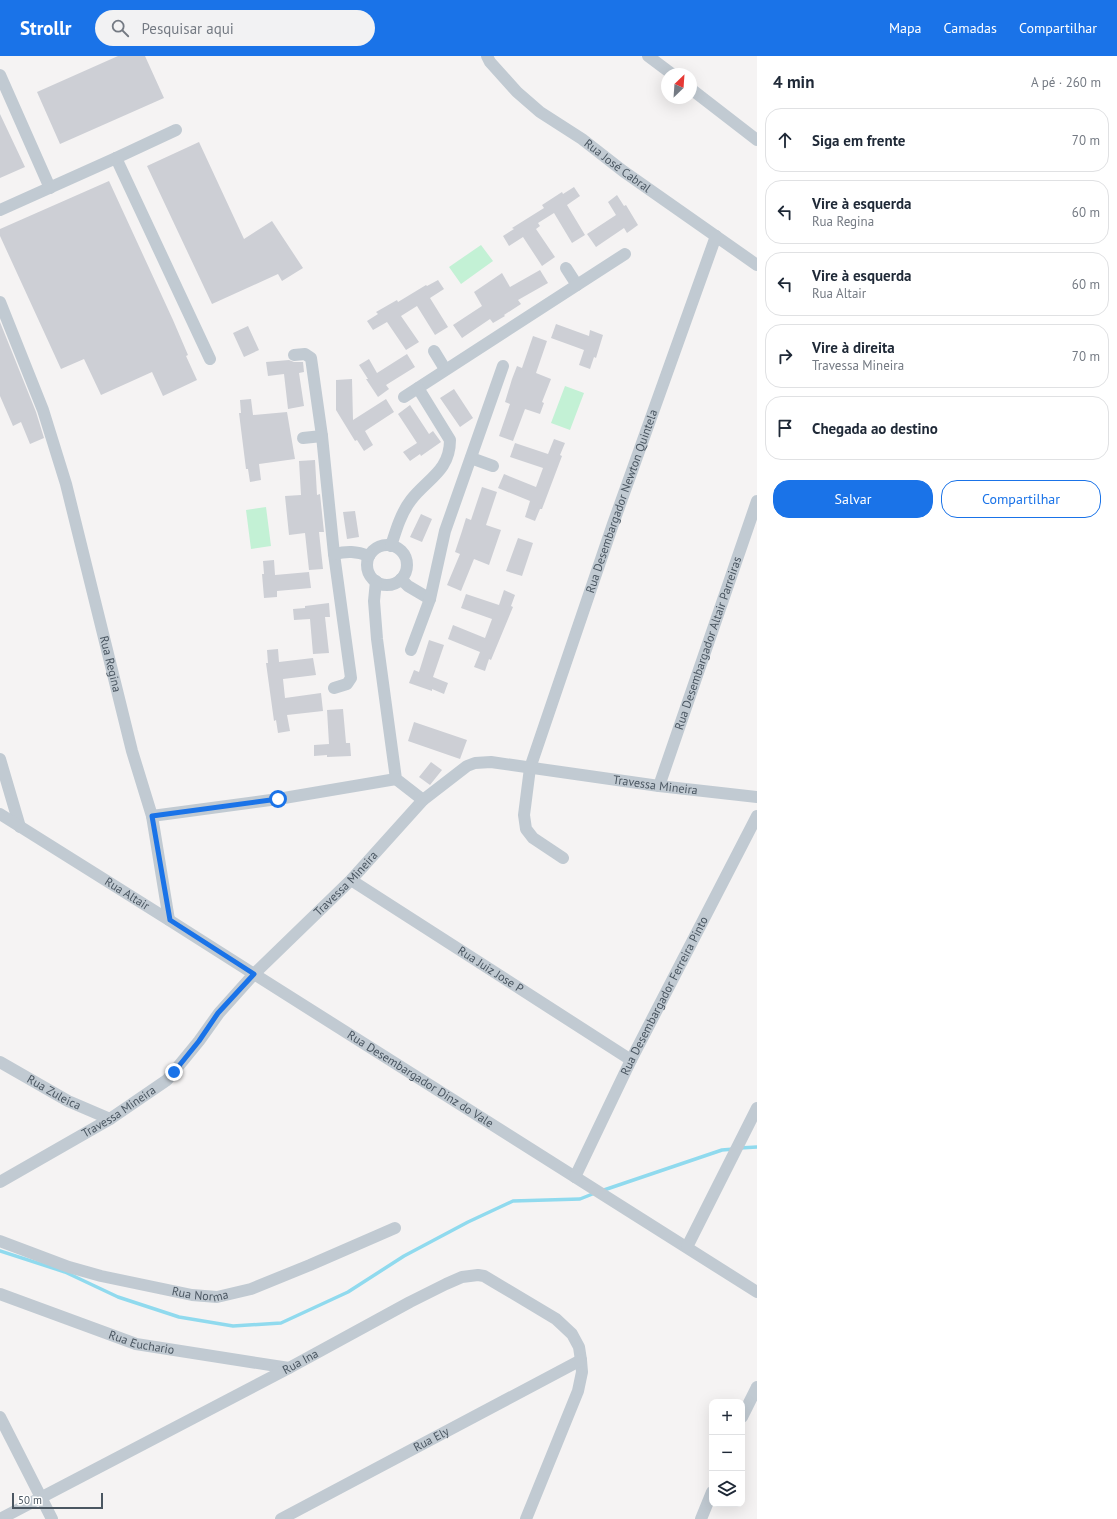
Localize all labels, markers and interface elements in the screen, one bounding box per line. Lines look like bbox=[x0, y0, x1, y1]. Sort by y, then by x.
search box bbox=[95, 10, 375, 46]
text: Strollr bbox=[20, 16, 71, 40]
icon: search bbox=[109, 17, 131, 39]
text: Pesquisar aqui bbox=[141, 19, 234, 38]
text: Mapa bbox=[889, 19, 922, 37]
text: Camadas bbox=[944, 19, 997, 37]
text: Compartilhar bbox=[1019, 19, 1097, 37]
north arrow bbox=[661, 68, 697, 104]
text: 4 min bbox=[773, 71, 814, 93]
text: A pé · 260 m bbox=[1031, 74, 1101, 91]
icon: ahead bbox=[774, 129, 796, 151]
text: Siga em frente bbox=[812, 131, 905, 150]
text: 70 m bbox=[1072, 132, 1100, 149]
street label: Rua José Cabral bbox=[581, 136, 654, 196]
text: Vire à esquerda bbox=[812, 194, 911, 213]
icon: left bbox=[774, 201, 796, 223]
text: 60 m bbox=[1072, 204, 1100, 221]
text: Rua Regina bbox=[812, 213, 874, 230]
text: Vire à esquerda bbox=[812, 266, 911, 285]
icon: left bbox=[774, 273, 796, 295]
text: 60 m bbox=[1072, 276, 1100, 293]
text: Rua Altair bbox=[812, 285, 866, 302]
text: Vire à direita bbox=[812, 338, 895, 357]
icon: right bbox=[774, 345, 796, 367]
text: 70 m bbox=[1072, 348, 1100, 365]
text: Travessa Mineira bbox=[812, 357, 904, 374]
street label: Rua Desembargador Newton Quintela bbox=[582, 407, 660, 595]
icon: arrive bbox=[774, 417, 796, 439]
text: Chegada ao destino bbox=[812, 419, 938, 438]
button: Salvar bbox=[773, 480, 933, 518]
button: Compartilhar bbox=[941, 480, 1101, 518]
street label: Rua Desembargador Altair Parreiras bbox=[671, 554, 744, 732]
street label: Rua Regina bbox=[97, 634, 125, 693]
street label: Travessa Mineira bbox=[612, 772, 699, 797]
route start bbox=[269, 790, 287, 808]
street label: Travessa Mineira bbox=[310, 848, 381, 919]
street label: Rua Altair bbox=[102, 874, 153, 913]
street label: Rua Desembargador Ferreira Pinto bbox=[617, 914, 711, 1078]
street label: Rua Juiz Jose P bbox=[455, 943, 527, 996]
street label: Rua Desembargador Dinz do Vale bbox=[345, 1027, 497, 1131]
route end bbox=[165, 1063, 183, 1081]
street label: Rua Zuleica bbox=[25, 1071, 83, 1113]
street label: Travessa Mineira bbox=[79, 1082, 158, 1141]
street label: Rua Norma bbox=[171, 1283, 230, 1305]
street label: Rua Euchario bbox=[107, 1327, 176, 1357]
street label: Rua Ina bbox=[280, 1345, 321, 1377]
map controls bbox=[709, 1399, 745, 1507]
button: + bbox=[709, 1399, 745, 1435]
street label: Rua Ely bbox=[411, 1423, 452, 1455]
button: − bbox=[709, 1435, 745, 1471]
button: layers bbox=[709, 1471, 745, 1507]
scale bar bbox=[12, 1491, 103, 1510]
text: 50 m bbox=[18, 1493, 42, 1507]

